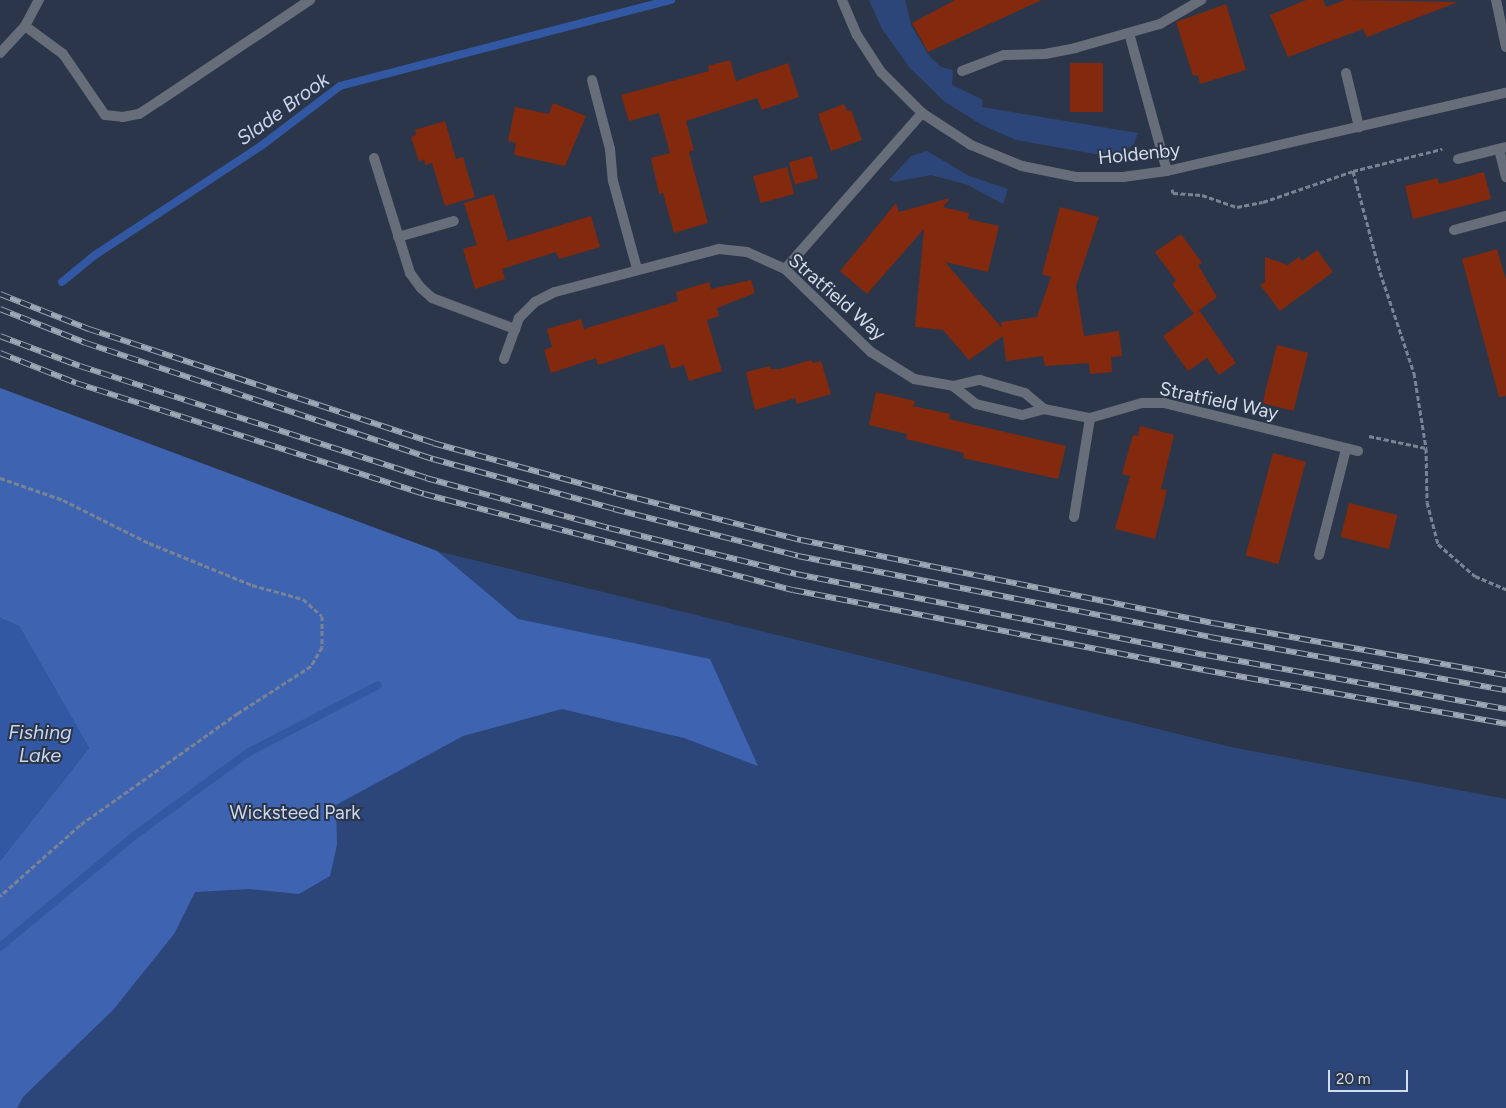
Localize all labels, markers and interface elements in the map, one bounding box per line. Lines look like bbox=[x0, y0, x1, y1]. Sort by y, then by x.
water label: Slade Brook bbox=[232, 68, 334, 150]
street label: Holdenby bbox=[1097, 138, 1181, 170]
street label: Stratfield Way bbox=[784, 249, 890, 345]
street label: Stratfield Way bbox=[1157, 377, 1281, 425]
water label: Fishing Lake bbox=[8, 721, 72, 768]
park label: Wicksteed Park bbox=[230, 802, 360, 824]
scale bar bbox=[1331, 1060, 1411, 1092]
text: 20 m bbox=[1336, 1070, 1370, 1088]

